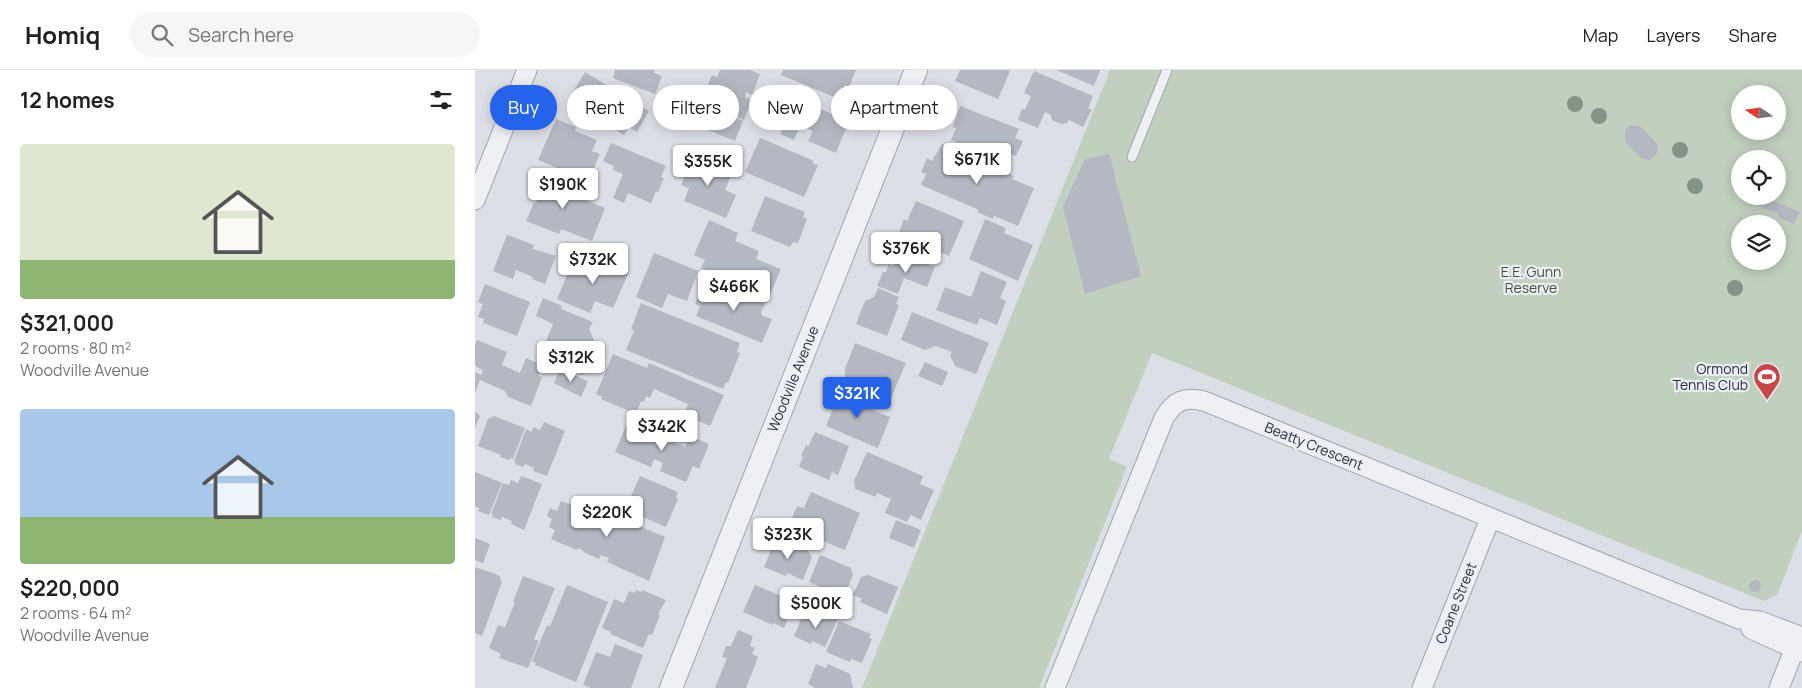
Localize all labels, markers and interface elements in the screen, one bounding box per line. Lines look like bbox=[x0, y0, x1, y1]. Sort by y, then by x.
search box bbox=[130, 12, 480, 57]
text: Homiq bbox=[25, 18, 100, 51]
icon: search bbox=[148, 21, 176, 49]
text: Search here bbox=[188, 22, 294, 48]
text: Map bbox=[1583, 23, 1618, 47]
text: Layers bbox=[1646, 23, 1700, 47]
text: Share bbox=[1728, 23, 1777, 47]
chip: Buy bbox=[490, 85, 557, 130]
chip: Rent bbox=[567, 85, 643, 130]
chip: Filters bbox=[653, 85, 739, 130]
chip: New bbox=[749, 85, 821, 130]
chip: Apartment bbox=[831, 85, 957, 130]
north arrow bbox=[1731, 85, 1786, 140]
map controls bbox=[1731, 85, 1786, 270]
text: 12 homes bbox=[20, 86, 115, 114]
icon: filters bbox=[427, 86, 455, 114]
pin: $671K bbox=[942, 142, 1012, 185]
pin: $355K bbox=[673, 144, 743, 187]
text: $671K bbox=[954, 148, 1000, 170]
text: $355K bbox=[684, 150, 732, 172]
button: locate bbox=[1731, 150, 1786, 205]
pin: $190K bbox=[528, 168, 598, 210]
text: $190K bbox=[539, 173, 587, 195]
icon: home bbox=[193, 177, 283, 267]
button: layers bbox=[1731, 215, 1786, 270]
pin: $376K bbox=[871, 232, 941, 274]
text: $376K bbox=[882, 237, 930, 259]
pin: $732K bbox=[558, 242, 628, 285]
text: $732K bbox=[569, 248, 617, 270]
park label: E.E. Gunn Reserve bbox=[1501, 262, 1561, 297]
pin: $466K bbox=[699, 270, 769, 312]
text: $466K bbox=[709, 275, 759, 297]
text: $321,000 bbox=[20, 309, 114, 337]
street label: Woodville Avenue bbox=[763, 323, 823, 435]
text: 2 rooms · 80 m² bbox=[20, 337, 131, 359]
pin: $312K bbox=[536, 340, 606, 383]
text: $312K bbox=[548, 346, 594, 368]
text: Woodville Avenue bbox=[20, 359, 149, 381]
place label: Ormond Tennis Club bbox=[1673, 359, 1748, 394]
sports icon: Ormond Tennis Club bbox=[1752, 362, 1782, 401]
pin: $321K bbox=[822, 376, 892, 419]
text: $321K bbox=[834, 382, 880, 404]
pin: $342K bbox=[627, 410, 697, 452]
text: $342K bbox=[638, 415, 686, 437]
street label: Beatty Crescent bbox=[1262, 417, 1367, 474]
icon: home bbox=[193, 442, 283, 532]
pin: $220K bbox=[572, 496, 642, 538]
text: $220K bbox=[582, 501, 632, 523]
pin: $323K bbox=[753, 518, 823, 560]
text: $323K bbox=[764, 523, 812, 545]
street label: Coane Street bbox=[1431, 559, 1481, 646]
text: $220,000 bbox=[20, 574, 120, 602]
pin: $500K bbox=[781, 586, 851, 629]
text: $500K bbox=[791, 592, 841, 614]
text: 2 rooms · 64 m² bbox=[20, 602, 131, 624]
text: Woodville Avenue bbox=[20, 624, 149, 646]

